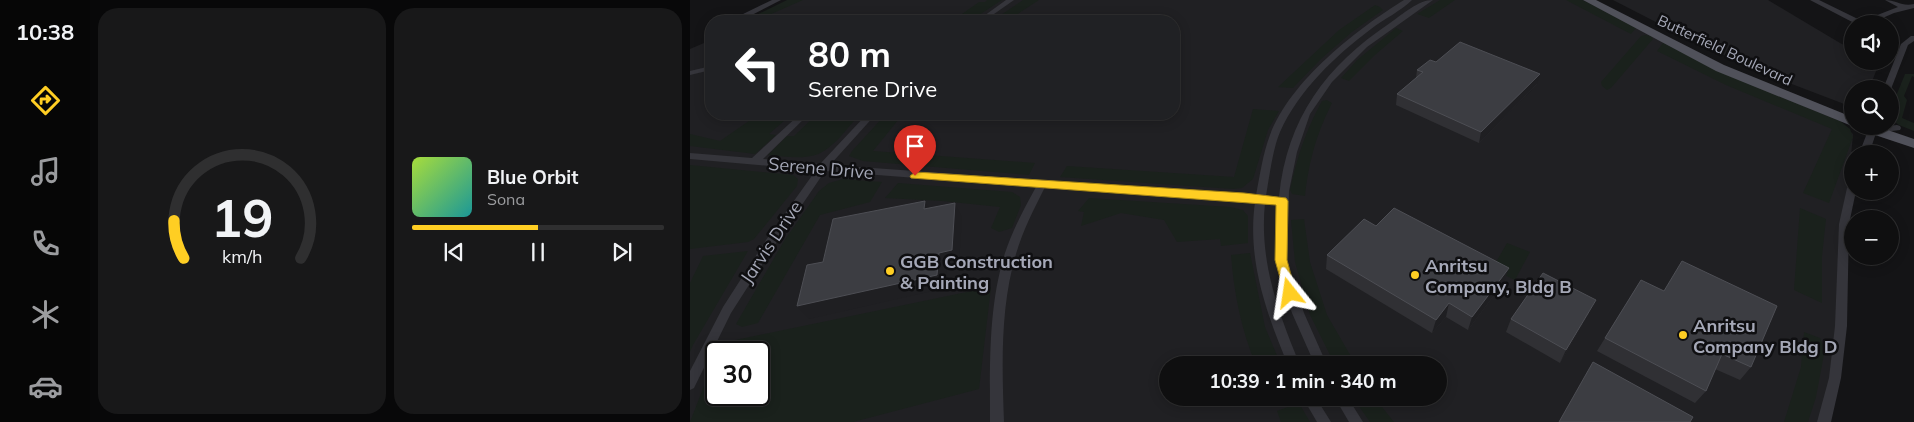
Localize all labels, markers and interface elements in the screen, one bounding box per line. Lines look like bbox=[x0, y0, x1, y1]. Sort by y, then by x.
street label: Butterfield Boulevard bbox=[1655, 10, 1795, 90]
map controls bbox=[1844, 15, 1899, 265]
button: sound bbox=[1844, 15, 1899, 70]
text: 10:38 bbox=[16, 18, 74, 46]
text: 80 m bbox=[808, 32, 891, 76]
icon: left bbox=[725, 35, 790, 100]
text: Serene Drive bbox=[808, 75, 937, 103]
button: search bbox=[1844, 80, 1899, 135]
icon: directions bbox=[28, 83, 63, 118]
pin bbox=[894, 125, 936, 176]
icon: arrive bbox=[901, 132, 929, 160]
button: + bbox=[1844, 145, 1899, 200]
street label: Serene Drive bbox=[767, 152, 875, 184]
icon: music bbox=[28, 154, 63, 189]
text: Blue Orbit bbox=[487, 165, 578, 189]
text: 19 bbox=[211, 185, 273, 250]
text: Sona bbox=[487, 189, 525, 209]
street label: Jarvis Drive bbox=[735, 196, 807, 288]
button: − bbox=[1844, 210, 1899, 265]
icon: phone bbox=[28, 226, 63, 261]
icon: previous bbox=[440, 238, 468, 266]
icon: pause bbox=[524, 238, 552, 266]
icon: next bbox=[608, 238, 636, 266]
text: km/h bbox=[222, 245, 262, 267]
place label: GGB Construction & Painting bbox=[900, 250, 1053, 294]
place label: Anritsu Company, Bldg B bbox=[1425, 254, 1572, 298]
marker: GGB Construction & Painting bbox=[884, 265, 896, 277]
position arrow bbox=[1263, 266, 1315, 318]
marker: Anritsu Company, Bldg B bbox=[1409, 269, 1421, 281]
icon: climate bbox=[28, 297, 63, 332]
place label: Anritsu Company Bldg D bbox=[1693, 314, 1837, 358]
marker: Anritsu Company Bldg D bbox=[1677, 329, 1689, 341]
speed limit sign: 30 bbox=[705, 341, 770, 406]
icon: car bbox=[28, 369, 63, 404]
text: 10:39 · 1 min · 340 m bbox=[1209, 369, 1397, 393]

